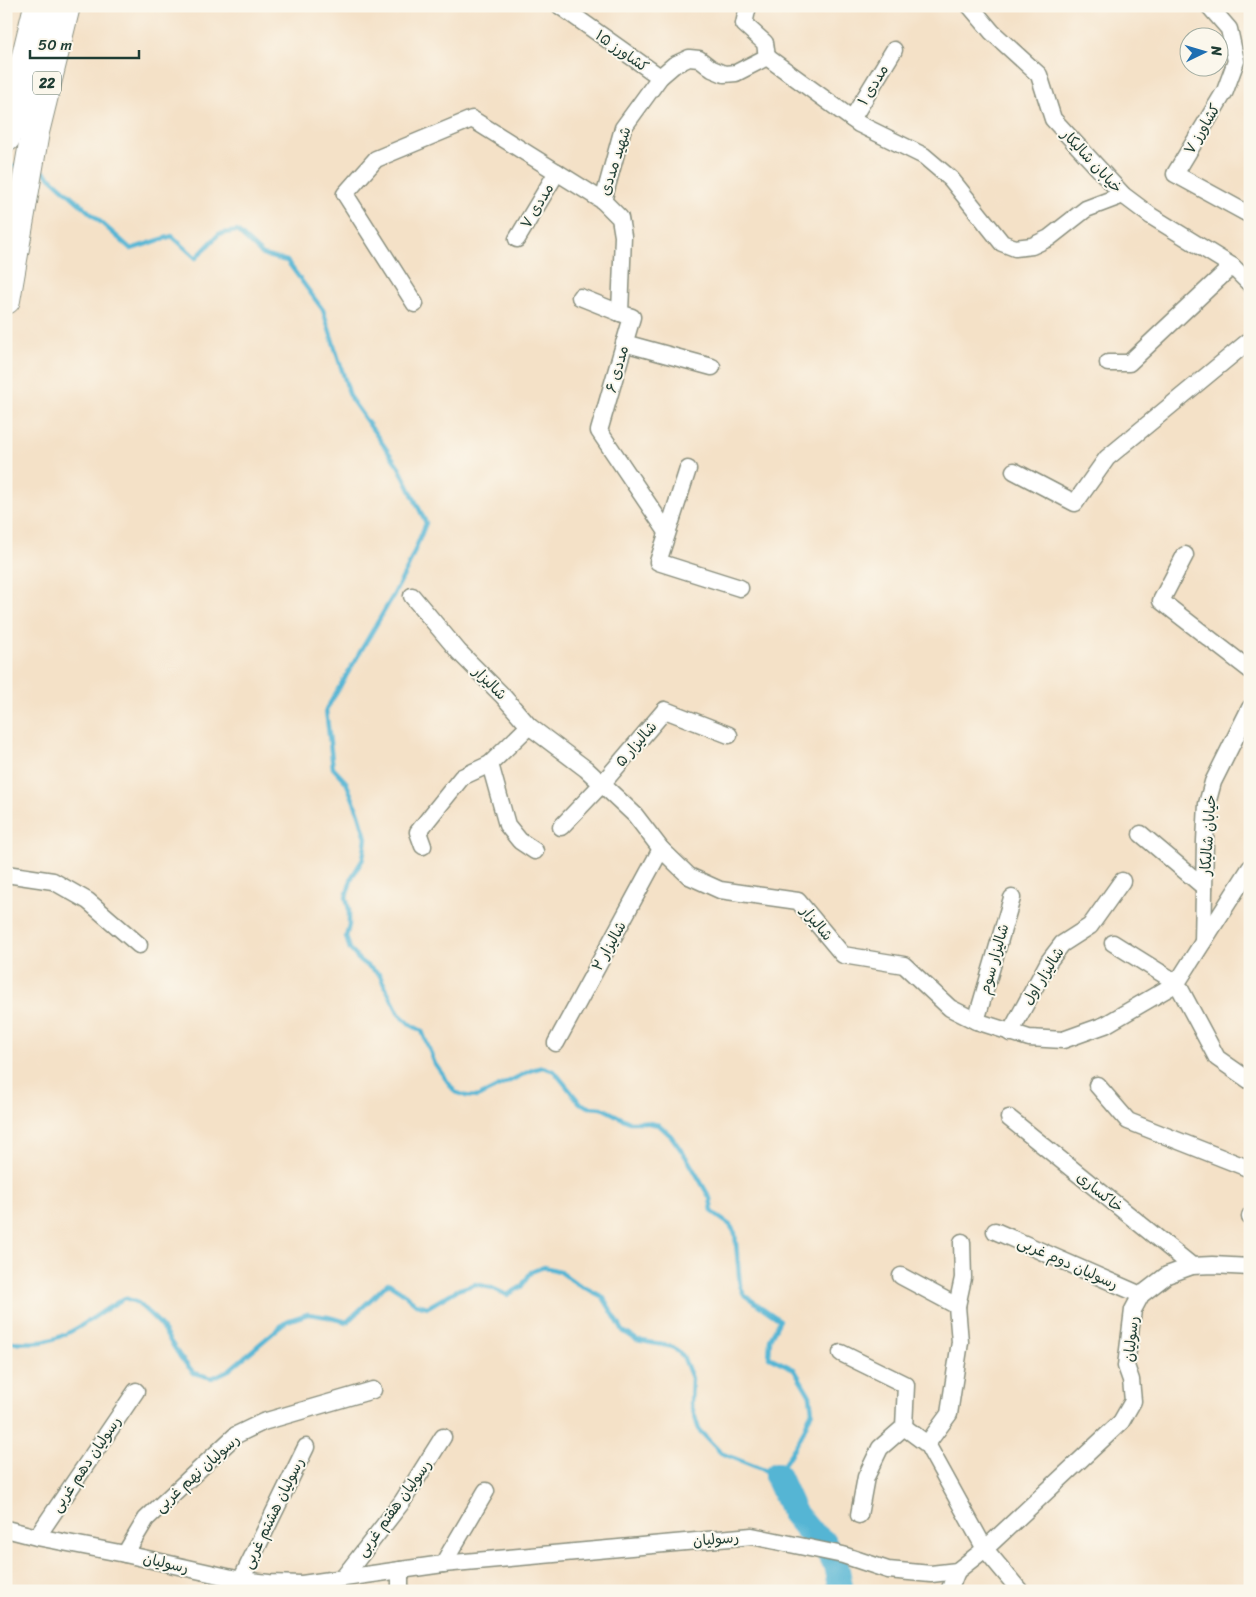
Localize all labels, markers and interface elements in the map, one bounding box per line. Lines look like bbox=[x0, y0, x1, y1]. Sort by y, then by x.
street label: کشاورز ۱۵ bbox=[590, 23, 654, 79]
scale bar bbox=[30, 28, 139, 60]
north arrow bbox=[1178, 28, 1228, 78]
text: 50 m bbox=[38, 32, 73, 58]
text: N bbox=[1203, 44, 1229, 57]
street label: مددی ۱ bbox=[850, 59, 896, 111]
road number: 22 bbox=[33, 72, 61, 95]
street label: کشاورز ۷ bbox=[1177, 98, 1227, 160]
street label: خیابان شالیکار bbox=[1054, 122, 1129, 199]
street label: شهید مددی bbox=[592, 123, 638, 199]
street label: مددی ۷ bbox=[513, 178, 561, 234]
street label: مددی ۶ bbox=[598, 342, 636, 396]
street label: شالیزار bbox=[466, 659, 513, 706]
street label: شالیزار ۵ bbox=[608, 715, 664, 773]
street label: خیابان شالیکار bbox=[1192, 794, 1224, 877]
street label: شالیزار bbox=[794, 899, 840, 947]
street label: شالیزار ۲ bbox=[585, 916, 633, 976]
street label: شالیزار سوم bbox=[972, 921, 1016, 997]
street label: شالیزار اول bbox=[1015, 942, 1071, 1010]
street label: خاکساری bbox=[1071, 1165, 1129, 1219]
street label: رسولیان دوم غربی bbox=[1013, 1229, 1123, 1297]
street label: رسولیان bbox=[1116, 1315, 1146, 1363]
street label: رسولیان دهم غربی bbox=[44, 1410, 128, 1518]
street label: رسولیان نهم غربی bbox=[148, 1427, 246, 1519]
street label: رسولیان هشتم غربی bbox=[235, 1453, 311, 1573]
street label: رسولیان هفتم غربی bbox=[349, 1454, 439, 1562]
street label: رسولیان bbox=[692, 1524, 740, 1554]
street label: رسولیان bbox=[140, 1545, 192, 1581]

